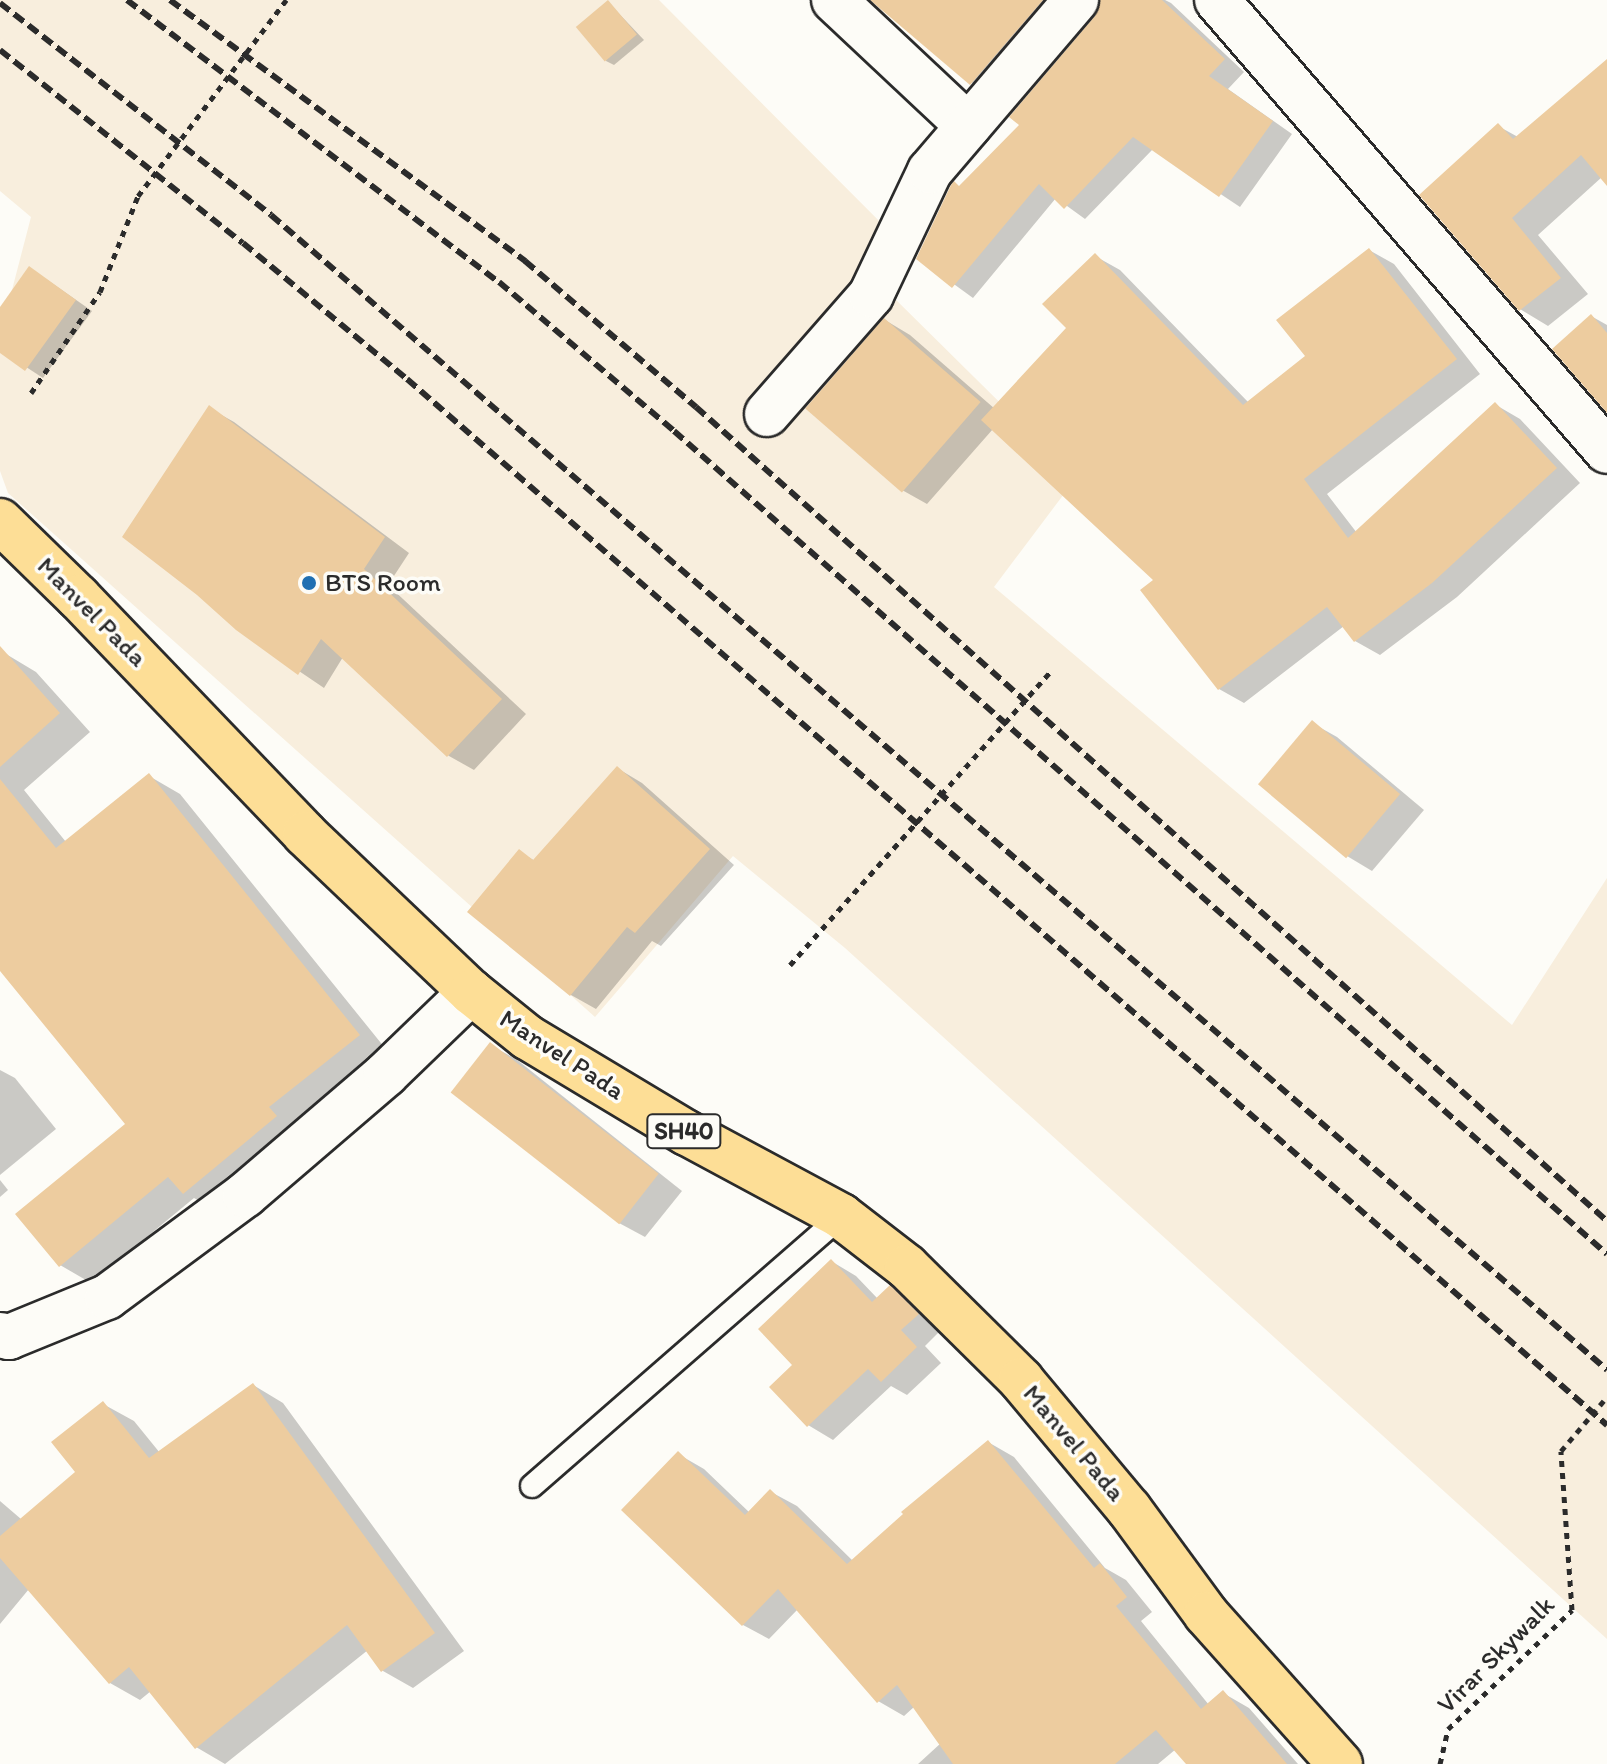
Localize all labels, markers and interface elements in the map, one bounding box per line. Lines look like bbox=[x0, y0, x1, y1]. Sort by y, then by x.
street label: Manvel Pada bbox=[31, 551, 153, 673]
place label: BTS Room bbox=[325, 567, 441, 599]
marker: BTS Room bbox=[300, 574, 318, 592]
street label: Manvel Pada bbox=[494, 1004, 630, 1106]
road number: SH40 bbox=[646, 1111, 722, 1151]
street label: Manvel Pada bbox=[1017, 1379, 1131, 1507]
street label: Virar Skywalk bbox=[1431, 1590, 1561, 1720]

